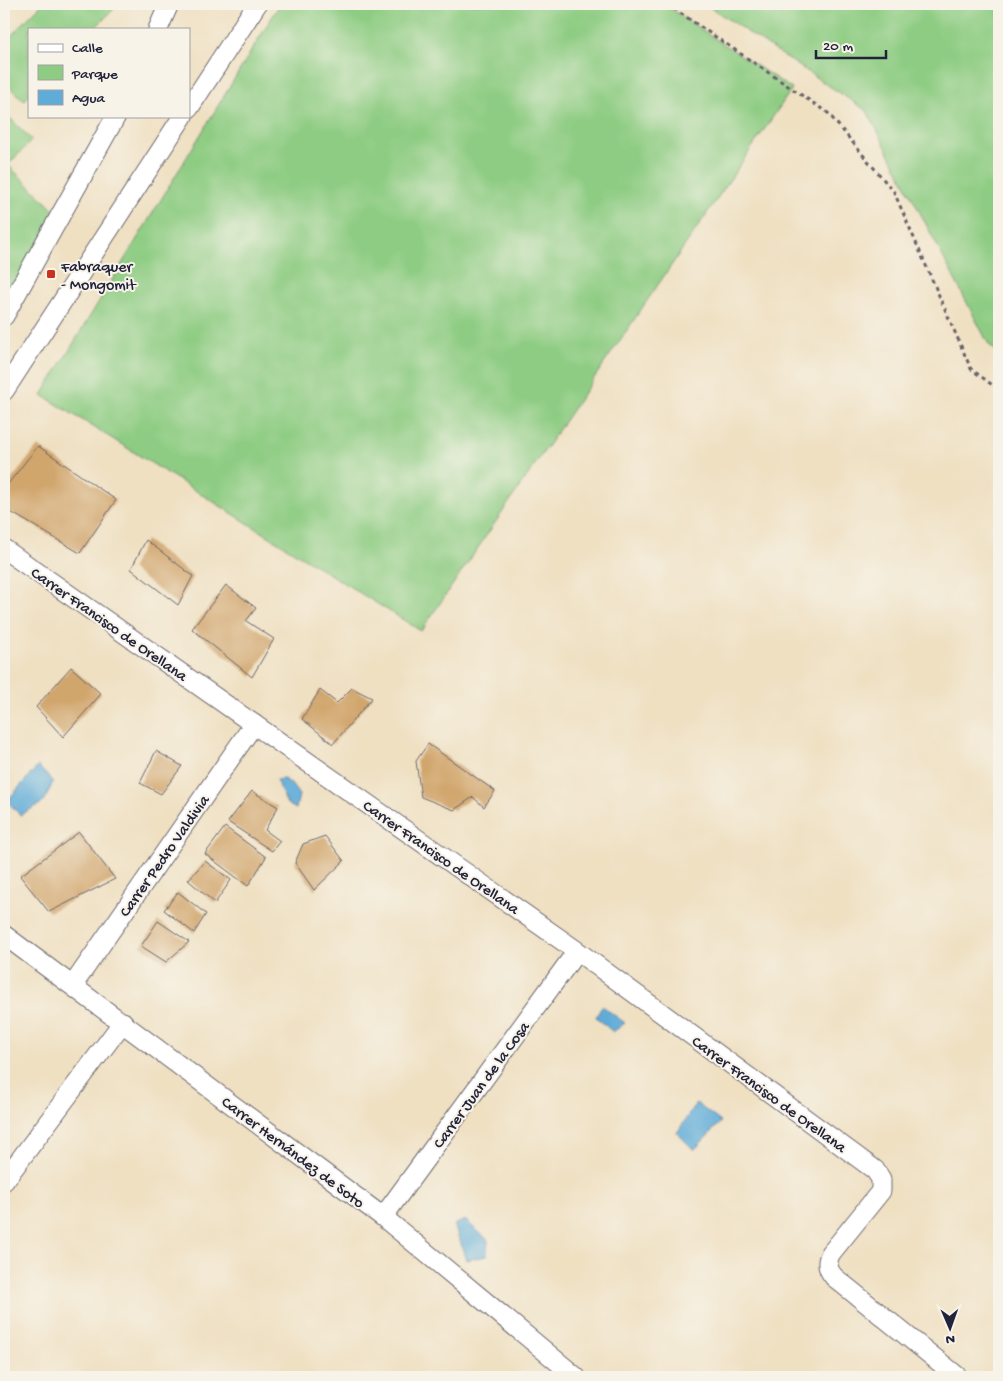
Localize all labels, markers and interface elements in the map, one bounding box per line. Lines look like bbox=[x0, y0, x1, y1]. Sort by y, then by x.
legend bbox=[28, 28, 190, 118]
scale bar bbox=[816, 28, 886, 60]
text: 20 m bbox=[823, 38, 853, 56]
text: Calle bbox=[72, 40, 103, 58]
text: Parque bbox=[71, 66, 118, 84]
text: Agua bbox=[72, 90, 105, 108]
place label: Fabraquer - Mongomit bbox=[60, 259, 137, 296]
marker: Fabraquer - Mongomit bbox=[45, 268, 57, 280]
street label: Carrer Francisco de Orellana bbox=[26, 565, 191, 688]
street label: Carrer Pedro Valdivia bbox=[117, 792, 216, 922]
street label: Carrer Francisco de Orellana bbox=[358, 798, 523, 921]
street label: Carrer Juan de la Cosa bbox=[430, 1018, 536, 1153]
street label: Carrer Francisco de Orellana bbox=[687, 1033, 850, 1159]
street label: Carrer Hernández de Soto bbox=[217, 1094, 367, 1214]
north arrow bbox=[926, 1304, 976, 1354]
text: N bbox=[946, 1330, 955, 1347]

